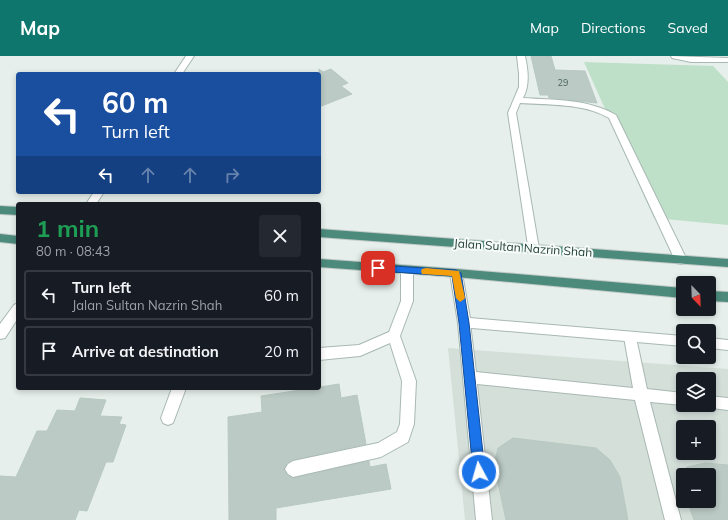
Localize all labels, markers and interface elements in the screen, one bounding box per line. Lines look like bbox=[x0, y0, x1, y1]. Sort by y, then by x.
text: Map bbox=[20, 16, 60, 40]
text: Map bbox=[530, 19, 559, 37]
text: Directions bbox=[581, 19, 646, 37]
text: Saved bbox=[668, 19, 708, 37]
house number: 29 bbox=[558, 77, 568, 88]
text: 60 m bbox=[102, 85, 168, 120]
icon: left bbox=[36, 88, 88, 140]
text: Turn left bbox=[102, 120, 170, 143]
icon: left bbox=[95, 164, 117, 186]
icon: ahead bbox=[137, 164, 159, 186]
icon: ahead bbox=[179, 164, 201, 186]
icon: right bbox=[221, 164, 243, 186]
text: 1 min bbox=[36, 213, 99, 243]
button: close bbox=[259, 215, 301, 257]
street label: Jalan Sultan Nazrin Shah bbox=[453, 235, 593, 260]
text: 80 m · 08:43 bbox=[36, 243, 110, 259]
pin bbox=[361, 251, 395, 285]
icon: arrive bbox=[367, 257, 389, 279]
north arrow bbox=[676, 276, 716, 316]
map controls bbox=[676, 276, 716, 508]
text: Turn left bbox=[72, 278, 131, 297]
icon: left bbox=[38, 284, 60, 306]
text: 60 m bbox=[264, 286, 299, 305]
text: Jalan Sultan Nazrin Shah bbox=[72, 297, 222, 313]
button: search bbox=[676, 324, 716, 364]
icon: arrive bbox=[38, 340, 60, 362]
text: Arrive at destination bbox=[72, 342, 219, 361]
text: 20 m bbox=[264, 342, 299, 361]
button: layers bbox=[676, 372, 716, 412]
button: + bbox=[676, 420, 716, 460]
position arrow bbox=[458, 451, 500, 493]
button: − bbox=[676, 468, 716, 508]

